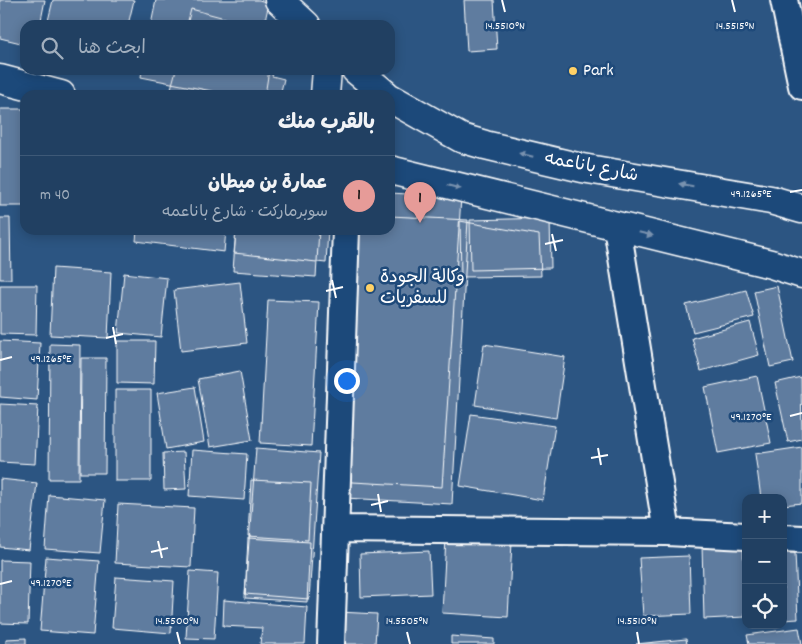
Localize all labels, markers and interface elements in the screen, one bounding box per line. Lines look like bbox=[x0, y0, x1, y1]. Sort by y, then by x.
text: 14.5510°N bbox=[485, 18, 525, 35]
text: 14.5515°N bbox=[716, 18, 754, 35]
search box bbox=[20, 20, 395, 75]
icon: search bbox=[38, 34, 66, 62]
text: ابحث هنا bbox=[78, 36, 146, 63]
place label: Park bbox=[583, 59, 614, 84]
marker: Park bbox=[567, 65, 579, 77]
text: بالقرب منك bbox=[278, 109, 375, 139]
street label: شارع باناعمه bbox=[542, 147, 640, 189]
one-way arrow bbox=[519, 151, 534, 159]
text: عمارة بن ميطان bbox=[208, 171, 328, 198]
one-way arrow bbox=[678, 180, 694, 188]
pin: 1 bbox=[404, 182, 436, 223]
one-way arrow bbox=[447, 183, 462, 191]
text: 40 m bbox=[40, 184, 70, 207]
text: 1 bbox=[357, 184, 361, 207]
text: 49.1265°E bbox=[730, 186, 772, 203]
text: سوبرماركت · شارع باناعمه bbox=[162, 201, 328, 224]
one-way arrow bbox=[638, 230, 653, 238]
place label: وكالة الجودة للسفريات bbox=[380, 266, 465, 312]
marker: وكالة الجودة للسفريات bbox=[364, 282, 376, 294]
text: 49.1265°E bbox=[30, 351, 72, 368]
your location bbox=[334, 368, 360, 394]
text: 49.1270°E bbox=[731, 409, 772, 426]
map controls bbox=[742, 494, 787, 629]
button: + bbox=[742, 494, 787, 539]
button: − bbox=[742, 539, 787, 584]
text: 49.1270°E bbox=[31, 575, 72, 592]
button: locate bbox=[742, 584, 787, 629]
text: 14.5500°N bbox=[155, 613, 199, 630]
text: 14.5505°N bbox=[386, 613, 428, 630]
text: 14.5510°N bbox=[617, 613, 657, 630]

